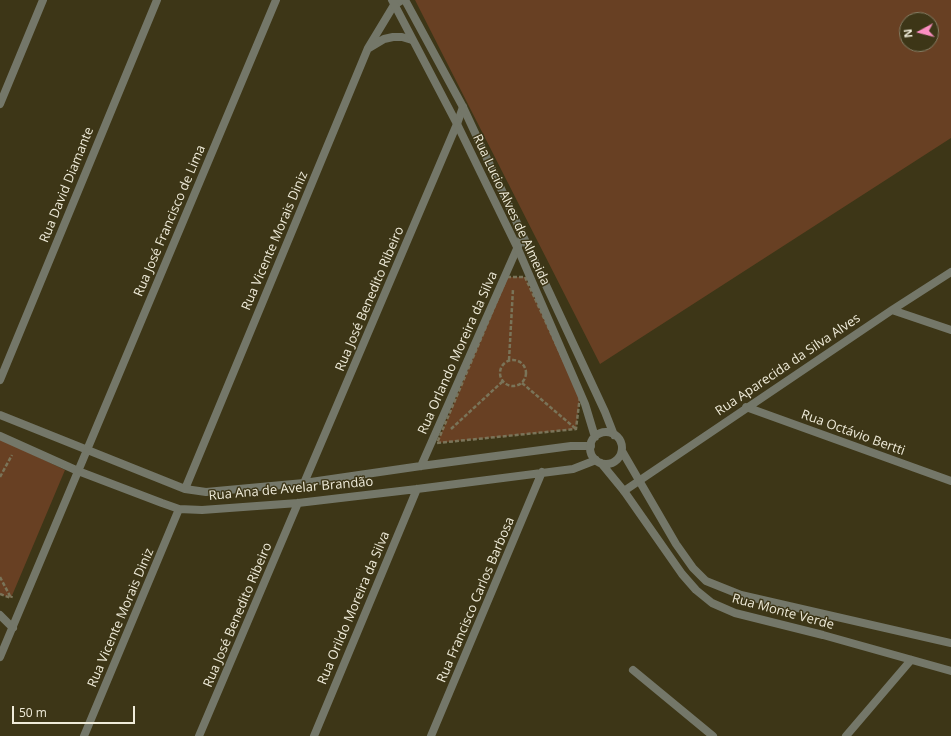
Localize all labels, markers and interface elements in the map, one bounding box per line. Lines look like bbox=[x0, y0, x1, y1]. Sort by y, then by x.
north arrow bbox=[899, 12, 939, 52]
text: N bbox=[900, 28, 916, 39]
street label: Rua David Diamante bbox=[37, 125, 97, 245]
street label: Rua Lucio Alves de Almeida bbox=[469, 132, 553, 288]
street label: Rua José Francisco de Lima bbox=[131, 143, 209, 299]
street label: Rua Vicente Morais Diniz bbox=[239, 169, 311, 313]
street label: Rua José Benedito Ribeiro bbox=[332, 224, 408, 374]
street label: Rua Orlando Moreira da Silva bbox=[415, 269, 501, 437]
street label: Rua Aparecida da Silva Alves bbox=[713, 311, 863, 419]
street label: Rua Octávio Bertti bbox=[799, 407, 907, 459]
street label: Rua Ana de Avelar Brandão bbox=[208, 474, 374, 504]
street label: Rua Francisco Carlos Barbosa bbox=[434, 515, 518, 685]
street label: Rua Orildo Moreira da Silva bbox=[315, 529, 393, 687]
street label: Rua José Benedito Ribeiro bbox=[200, 540, 276, 690]
street label: Rua Vicente Morais Diniz bbox=[85, 546, 157, 690]
street label: Rua Monte Verde bbox=[730, 591, 836, 633]
scale bar bbox=[14, 698, 137, 724]
text: 50 m bbox=[19, 704, 47, 721]

